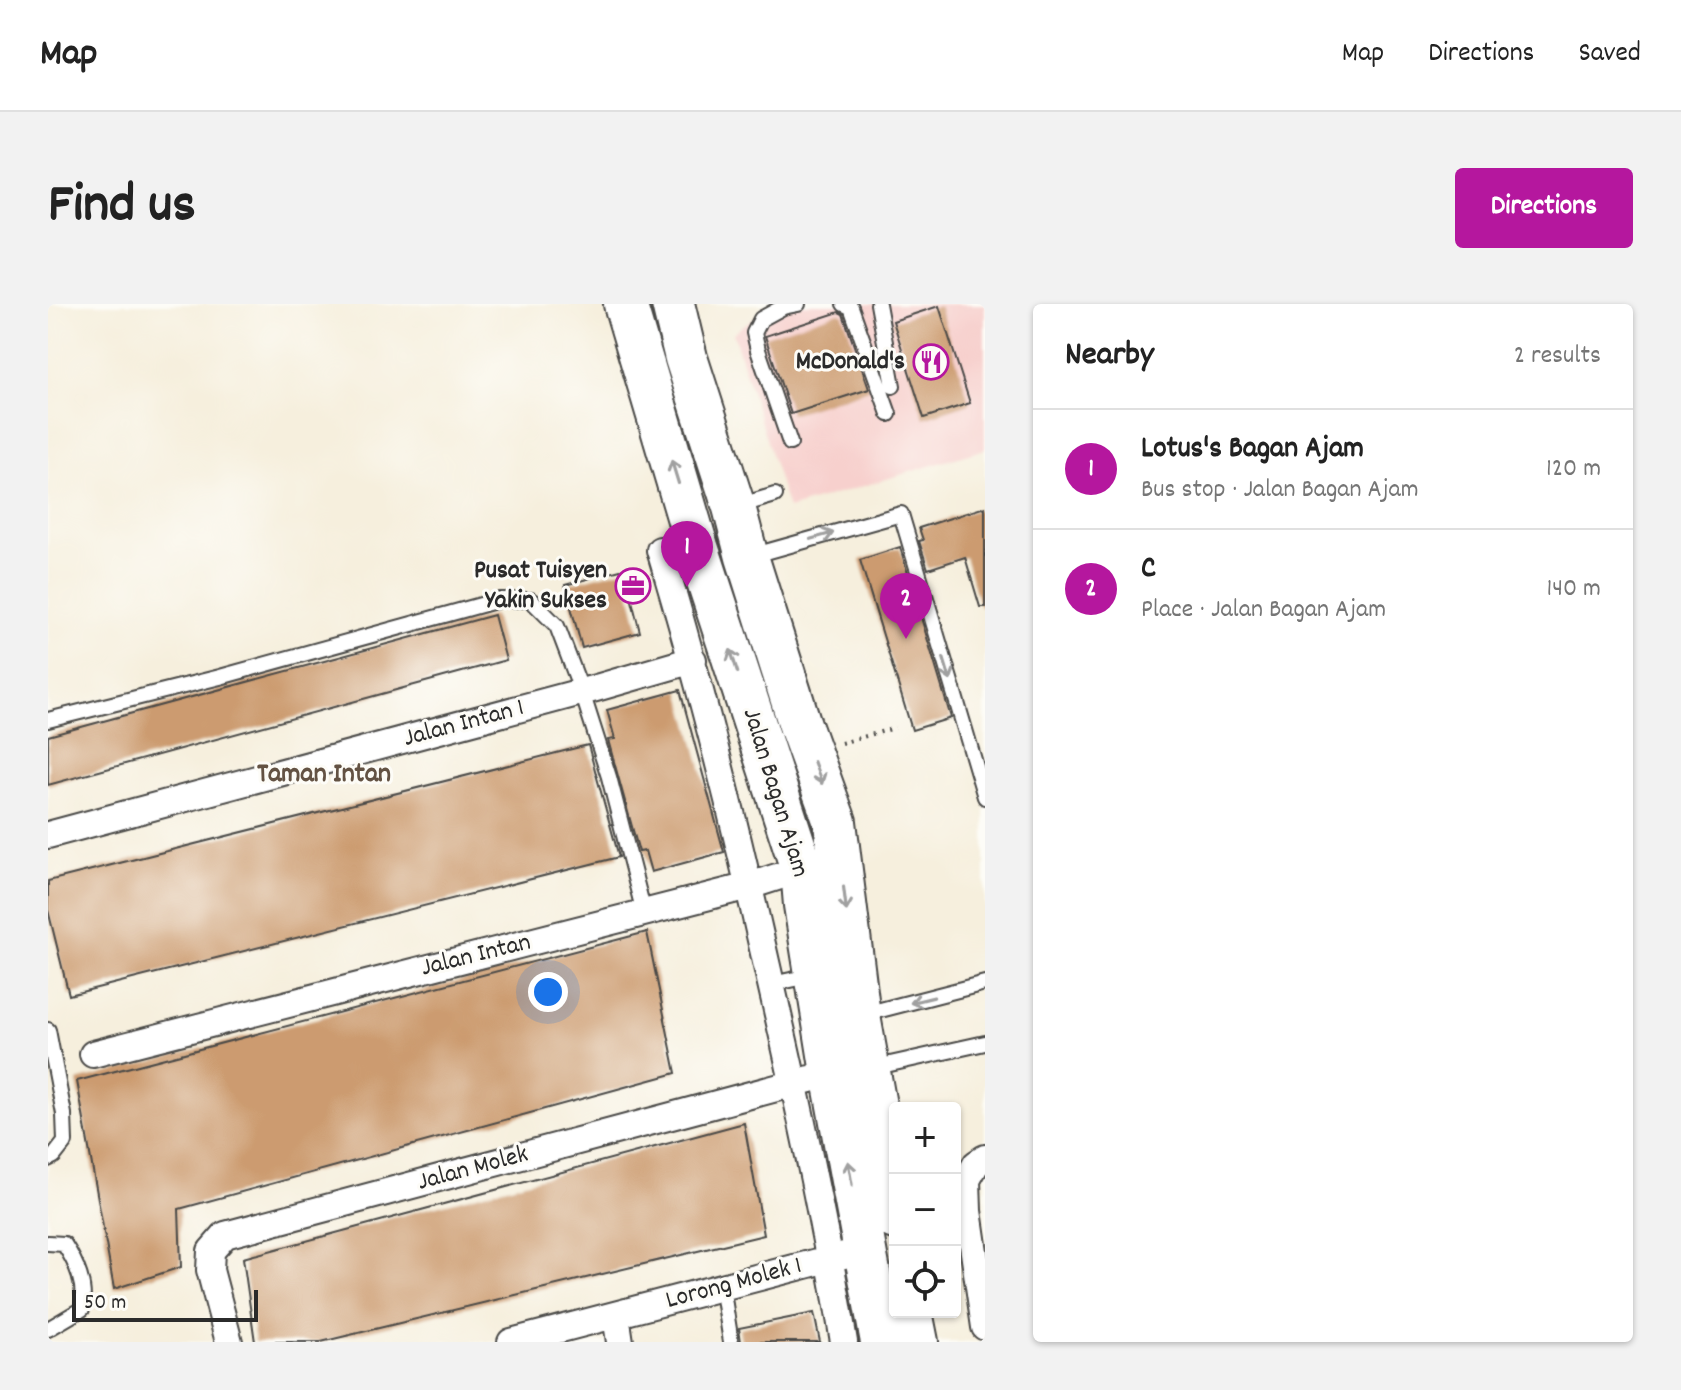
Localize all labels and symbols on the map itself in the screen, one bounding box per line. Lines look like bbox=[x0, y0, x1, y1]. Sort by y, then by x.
restaurant icon: McDonald's bbox=[912, 343, 950, 381]
place label: McDonald's bbox=[796, 344, 905, 381]
one-way arrow bbox=[667, 460, 681, 485]
pin: 1 bbox=[661, 521, 713, 587]
one-way arrow bbox=[809, 527, 835, 542]
place label: Pusat Tuisyen Yakin Sukses bbox=[474, 553, 607, 620]
office icon: Pusat Tuisyen Yakin Sukses bbox=[614, 567, 652, 605]
pin: 2 bbox=[880, 573, 932, 639]
one-way arrow bbox=[726, 649, 741, 674]
one-way arrow bbox=[940, 656, 955, 682]
street label: Jalan Intan 1 bbox=[400, 690, 528, 758]
street label: Jalan Bagan Ajam bbox=[732, 704, 818, 882]
district label: Taman Intan bbox=[257, 756, 391, 796]
one-way arrow bbox=[812, 760, 826, 785]
one-way arrow bbox=[838, 886, 853, 911]
street label: Jalan Intan bbox=[417, 925, 535, 987]
your location bbox=[528, 972, 568, 1012]
one-way arrow bbox=[910, 993, 936, 1008]
street label: Jalan Molek bbox=[414, 1136, 532, 1202]
one-way arrow bbox=[842, 1160, 857, 1186]
street label: Lorong Molek 1 bbox=[662, 1248, 806, 1320]
scale bar bbox=[72, 1286, 258, 1322]

